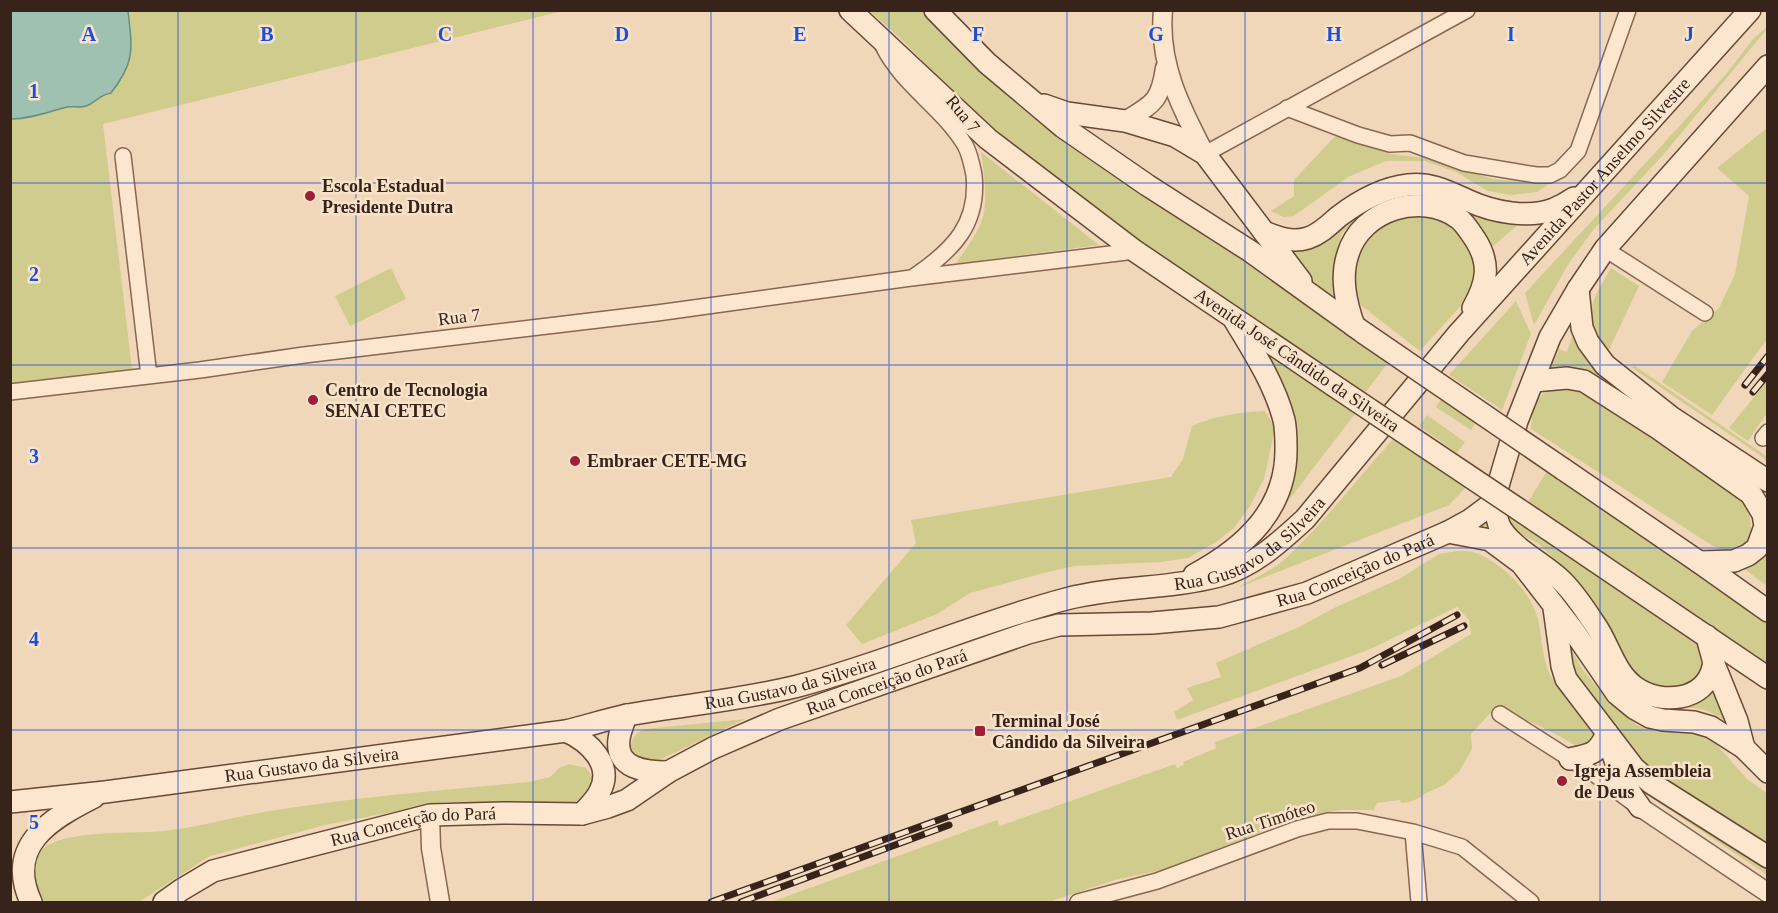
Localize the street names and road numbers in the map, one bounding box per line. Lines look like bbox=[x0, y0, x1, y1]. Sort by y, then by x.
street label: Avenida Pastor Anselmo Silvestre bbox=[1515, 74, 1694, 269]
street label: Rua 7 bbox=[942, 91, 984, 137]
street label: Avenida José Cândido da Silveira bbox=[1191, 284, 1403, 436]
street label: Rua 7 bbox=[437, 304, 481, 330]
street label: Rua Gustavo da Silveira bbox=[1173, 493, 1329, 594]
street label: Rua Conceição do Pará bbox=[1274, 529, 1437, 611]
street label: Rua Conceição do Pará bbox=[804, 645, 970, 719]
street label: Rua Gustavo da Silveira bbox=[703, 653, 878, 713]
street label: Rua Gustavo da Silveira bbox=[223, 743, 400, 786]
street label: Rua Timóteo bbox=[1222, 796, 1318, 844]
street label: Rua Conceição do Pará bbox=[328, 803, 496, 850]

